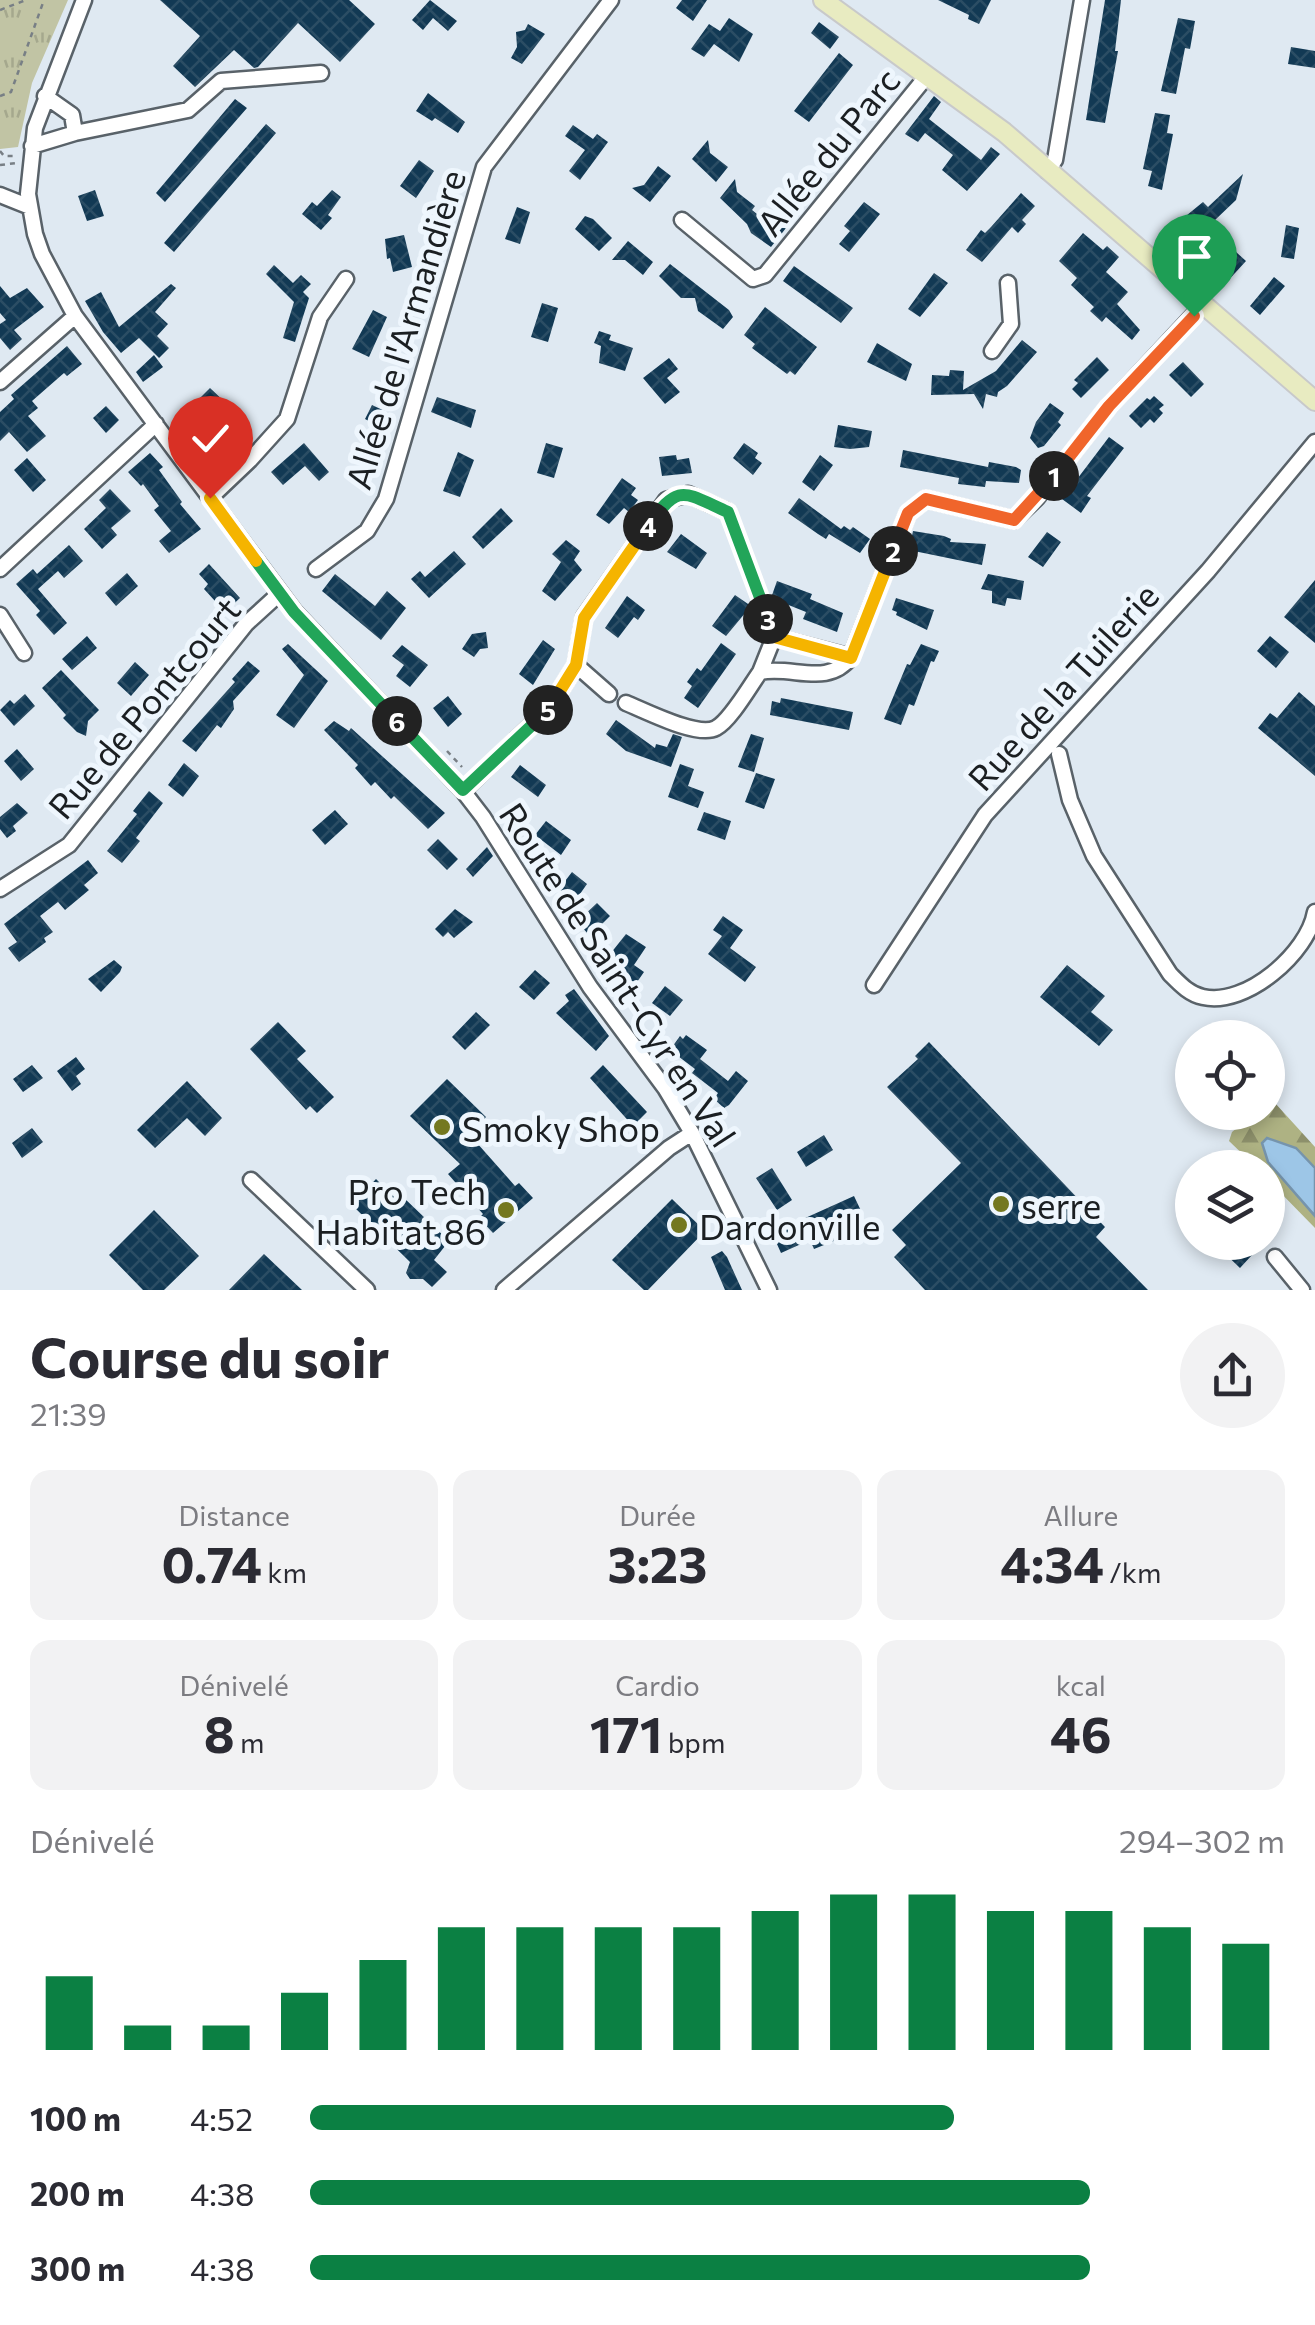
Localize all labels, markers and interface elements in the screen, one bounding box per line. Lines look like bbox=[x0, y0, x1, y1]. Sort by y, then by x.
street label: Allée du Parc bbox=[746, 59, 908, 243]
street label: Allée de l'Armandière bbox=[335, 164, 473, 494]
pin bbox=[1152, 214, 1237, 317]
icon: arrive bbox=[1167, 229, 1222, 284]
pin bbox=[168, 396, 253, 499]
icon: check bbox=[183, 411, 238, 466]
pin: 1 bbox=[1029, 451, 1079, 501]
text: 1 bbox=[1048, 459, 1060, 493]
pin: 4 bbox=[623, 501, 673, 551]
text: 4 bbox=[639, 509, 657, 543]
pin: 2 bbox=[868, 526, 918, 576]
text: 2 bbox=[885, 534, 901, 568]
street label: Rue de la Tuilerie bbox=[958, 573, 1166, 799]
street label: Rue de Pontcourt bbox=[38, 588, 248, 826]
pin: 3 bbox=[743, 594, 793, 644]
text: 3 bbox=[760, 602, 776, 636]
pin: 5 bbox=[523, 685, 573, 735]
text: 5 bbox=[540, 693, 556, 727]
pin: 6 bbox=[372, 696, 422, 746]
text: 6 bbox=[388, 704, 406, 738]
street label: Route de Saint-Cyr en Val bbox=[492, 794, 746, 1154]
map controls bbox=[1175, 1020, 1285, 1260]
button: locate bbox=[1175, 1020, 1285, 1130]
place label: Smoky Shop bbox=[462, 1106, 660, 1149]
marker: Smoky Shop bbox=[431, 1116, 453, 1138]
button: layers bbox=[1175, 1150, 1285, 1260]
place label: Pro Tech Habitat 86 bbox=[316, 1169, 486, 1252]
place label: serre bbox=[1021, 1183, 1101, 1226]
marker: serre bbox=[990, 1193, 1012, 1215]
marker: Pro Tech Habitat 86 bbox=[495, 1199, 517, 1221]
place label: Dardonville bbox=[699, 1204, 880, 1247]
marker: Dardonville bbox=[668, 1214, 690, 1236]
text: Course du soir bbox=[30, 1322, 389, 1389]
button: share bbox=[1180, 1323, 1285, 1428]
text: 21:39 bbox=[30, 1393, 107, 1433]
text: Distance bbox=[179, 1498, 290, 1532]
text: Durée bbox=[619, 1498, 696, 1532]
text: Allure bbox=[1044, 1498, 1118, 1532]
text: 0.74 bbox=[161, 1532, 262, 1593]
text: 3:23 bbox=[608, 1532, 707, 1593]
text: 4:34 bbox=[1000, 1532, 1104, 1593]
text: km bbox=[262, 1555, 307, 1589]
text: /km bbox=[1104, 1555, 1161, 1589]
text: Dénivelé bbox=[180, 1668, 289, 1702]
text: Cardio bbox=[615, 1668, 700, 1702]
text: kcal bbox=[1056, 1668, 1106, 1702]
text: 8 bbox=[204, 1702, 235, 1763]
text: 171 bbox=[590, 1702, 662, 1763]
text: 46 bbox=[1050, 1702, 1112, 1763]
text: m bbox=[235, 1725, 265, 1759]
text: bpm bbox=[662, 1725, 725, 1759]
text: Dénivelé bbox=[30, 1820, 155, 1860]
text: 294–302 m bbox=[1119, 1820, 1285, 1860]
text: 100 m bbox=[30, 2098, 121, 2138]
text: 4:52 bbox=[190, 2098, 253, 2138]
text: 200 m bbox=[30, 2173, 125, 2213]
text: 4:38 bbox=[190, 2173, 254, 2213]
text: 300 m bbox=[30, 2248, 125, 2288]
text: 4:38 bbox=[190, 2248, 254, 2288]

